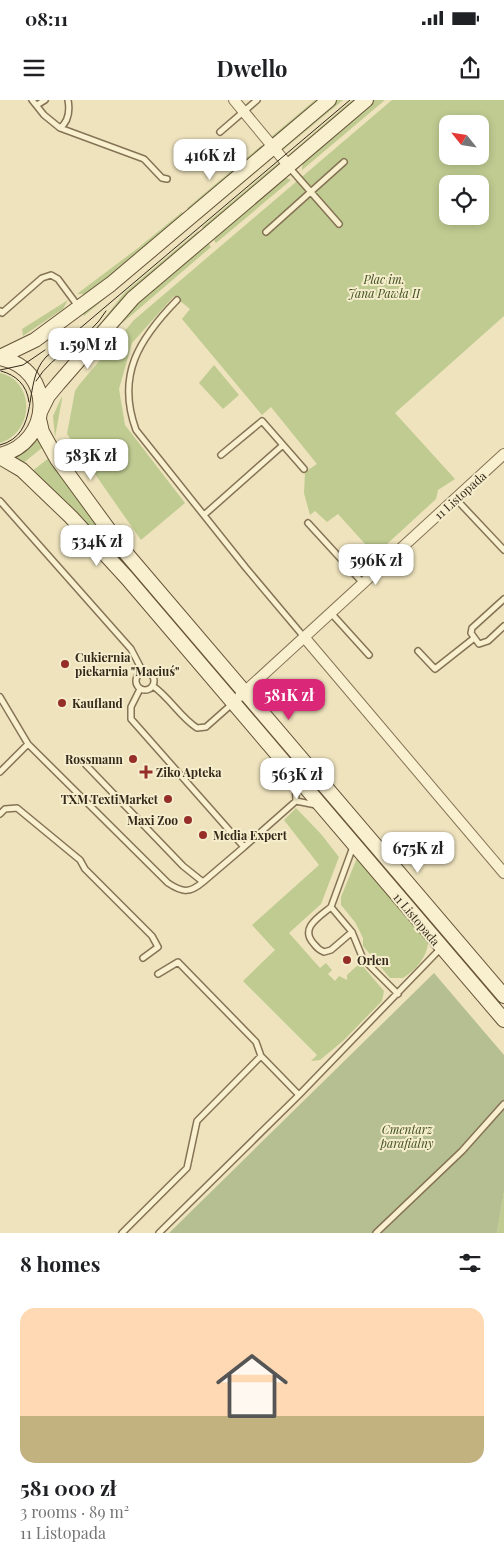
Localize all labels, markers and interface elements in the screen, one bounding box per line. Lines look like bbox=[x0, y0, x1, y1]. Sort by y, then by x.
text: 08:11 bbox=[25, 5, 68, 31]
text: Dwello bbox=[216, 53, 288, 83]
icon: menu bbox=[20, 54, 48, 82]
icon: share bbox=[456, 54, 484, 82]
north arrow bbox=[439, 115, 489, 165]
map controls bbox=[439, 115, 489, 225]
pin: 416K zł bbox=[164, 138, 256, 181]
text: 416K zł bbox=[184, 144, 236, 165]
button: locate bbox=[439, 175, 489, 225]
park label: Plac im. Jana Pawła II bbox=[348, 271, 421, 301]
pin: 1.59M zł bbox=[36, 328, 140, 370]
text: 1.59M zł bbox=[59, 333, 117, 354]
pin: 583K zł bbox=[45, 438, 137, 481]
text: 583K zł bbox=[65, 444, 117, 465]
street label: 11 Listopada bbox=[431, 467, 489, 523]
pin: 534K zł bbox=[51, 524, 143, 567]
text: 534K zł bbox=[71, 530, 123, 551]
pin: 596K zł bbox=[330, 544, 422, 586]
text: 596K zł bbox=[350, 549, 402, 570]
place label: Cukiernia piekarnia "Maciuś" bbox=[75, 649, 179, 679]
marker: Cukiernia piekarnia "Maciuś" bbox=[59, 658, 71, 670]
pin: 581K zł bbox=[243, 678, 335, 721]
text: 581K zł bbox=[264, 684, 314, 705]
place label: Kaufland bbox=[72, 695, 123, 711]
marker: Kaufland bbox=[56, 697, 68, 709]
place label: Rossmann bbox=[65, 751, 124, 767]
marker: Rossmann bbox=[127, 753, 139, 765]
pin: 563K zł bbox=[251, 758, 343, 800]
text: 563K zł bbox=[271, 763, 323, 784]
place label: Ziko Apteka bbox=[156, 764, 222, 780]
marker: Ziko Apteka bbox=[140, 766, 152, 778]
place label: TXM TextiMarket bbox=[61, 791, 159, 807]
marker: TXM TextiMarket bbox=[162, 793, 174, 805]
place label: Maxi Zoo bbox=[127, 812, 178, 828]
marker: Maxi Zoo bbox=[182, 814, 194, 826]
place label: Media Expert bbox=[213, 827, 288, 843]
marker: Media Expert bbox=[197, 829, 209, 841]
pin: 675K zł bbox=[372, 832, 464, 874]
text: 675K zł bbox=[392, 837, 444, 858]
street label: 11 Listopada bbox=[390, 889, 444, 949]
place label: Orlen bbox=[357, 952, 389, 968]
marker: Orlen bbox=[341, 954, 353, 966]
park label: Cmentarz parafialny bbox=[379, 1121, 434, 1151]
text: 8 homes bbox=[20, 1249, 100, 1277]
icon: filters bbox=[456, 1249, 484, 1277]
icon: home bbox=[207, 1341, 297, 1431]
text: 581 000 zł bbox=[20, 1473, 116, 1501]
text: 3 rooms · 89 m² bbox=[20, 1501, 129, 1522]
text: 11 Listopada bbox=[20, 1522, 106, 1543]

